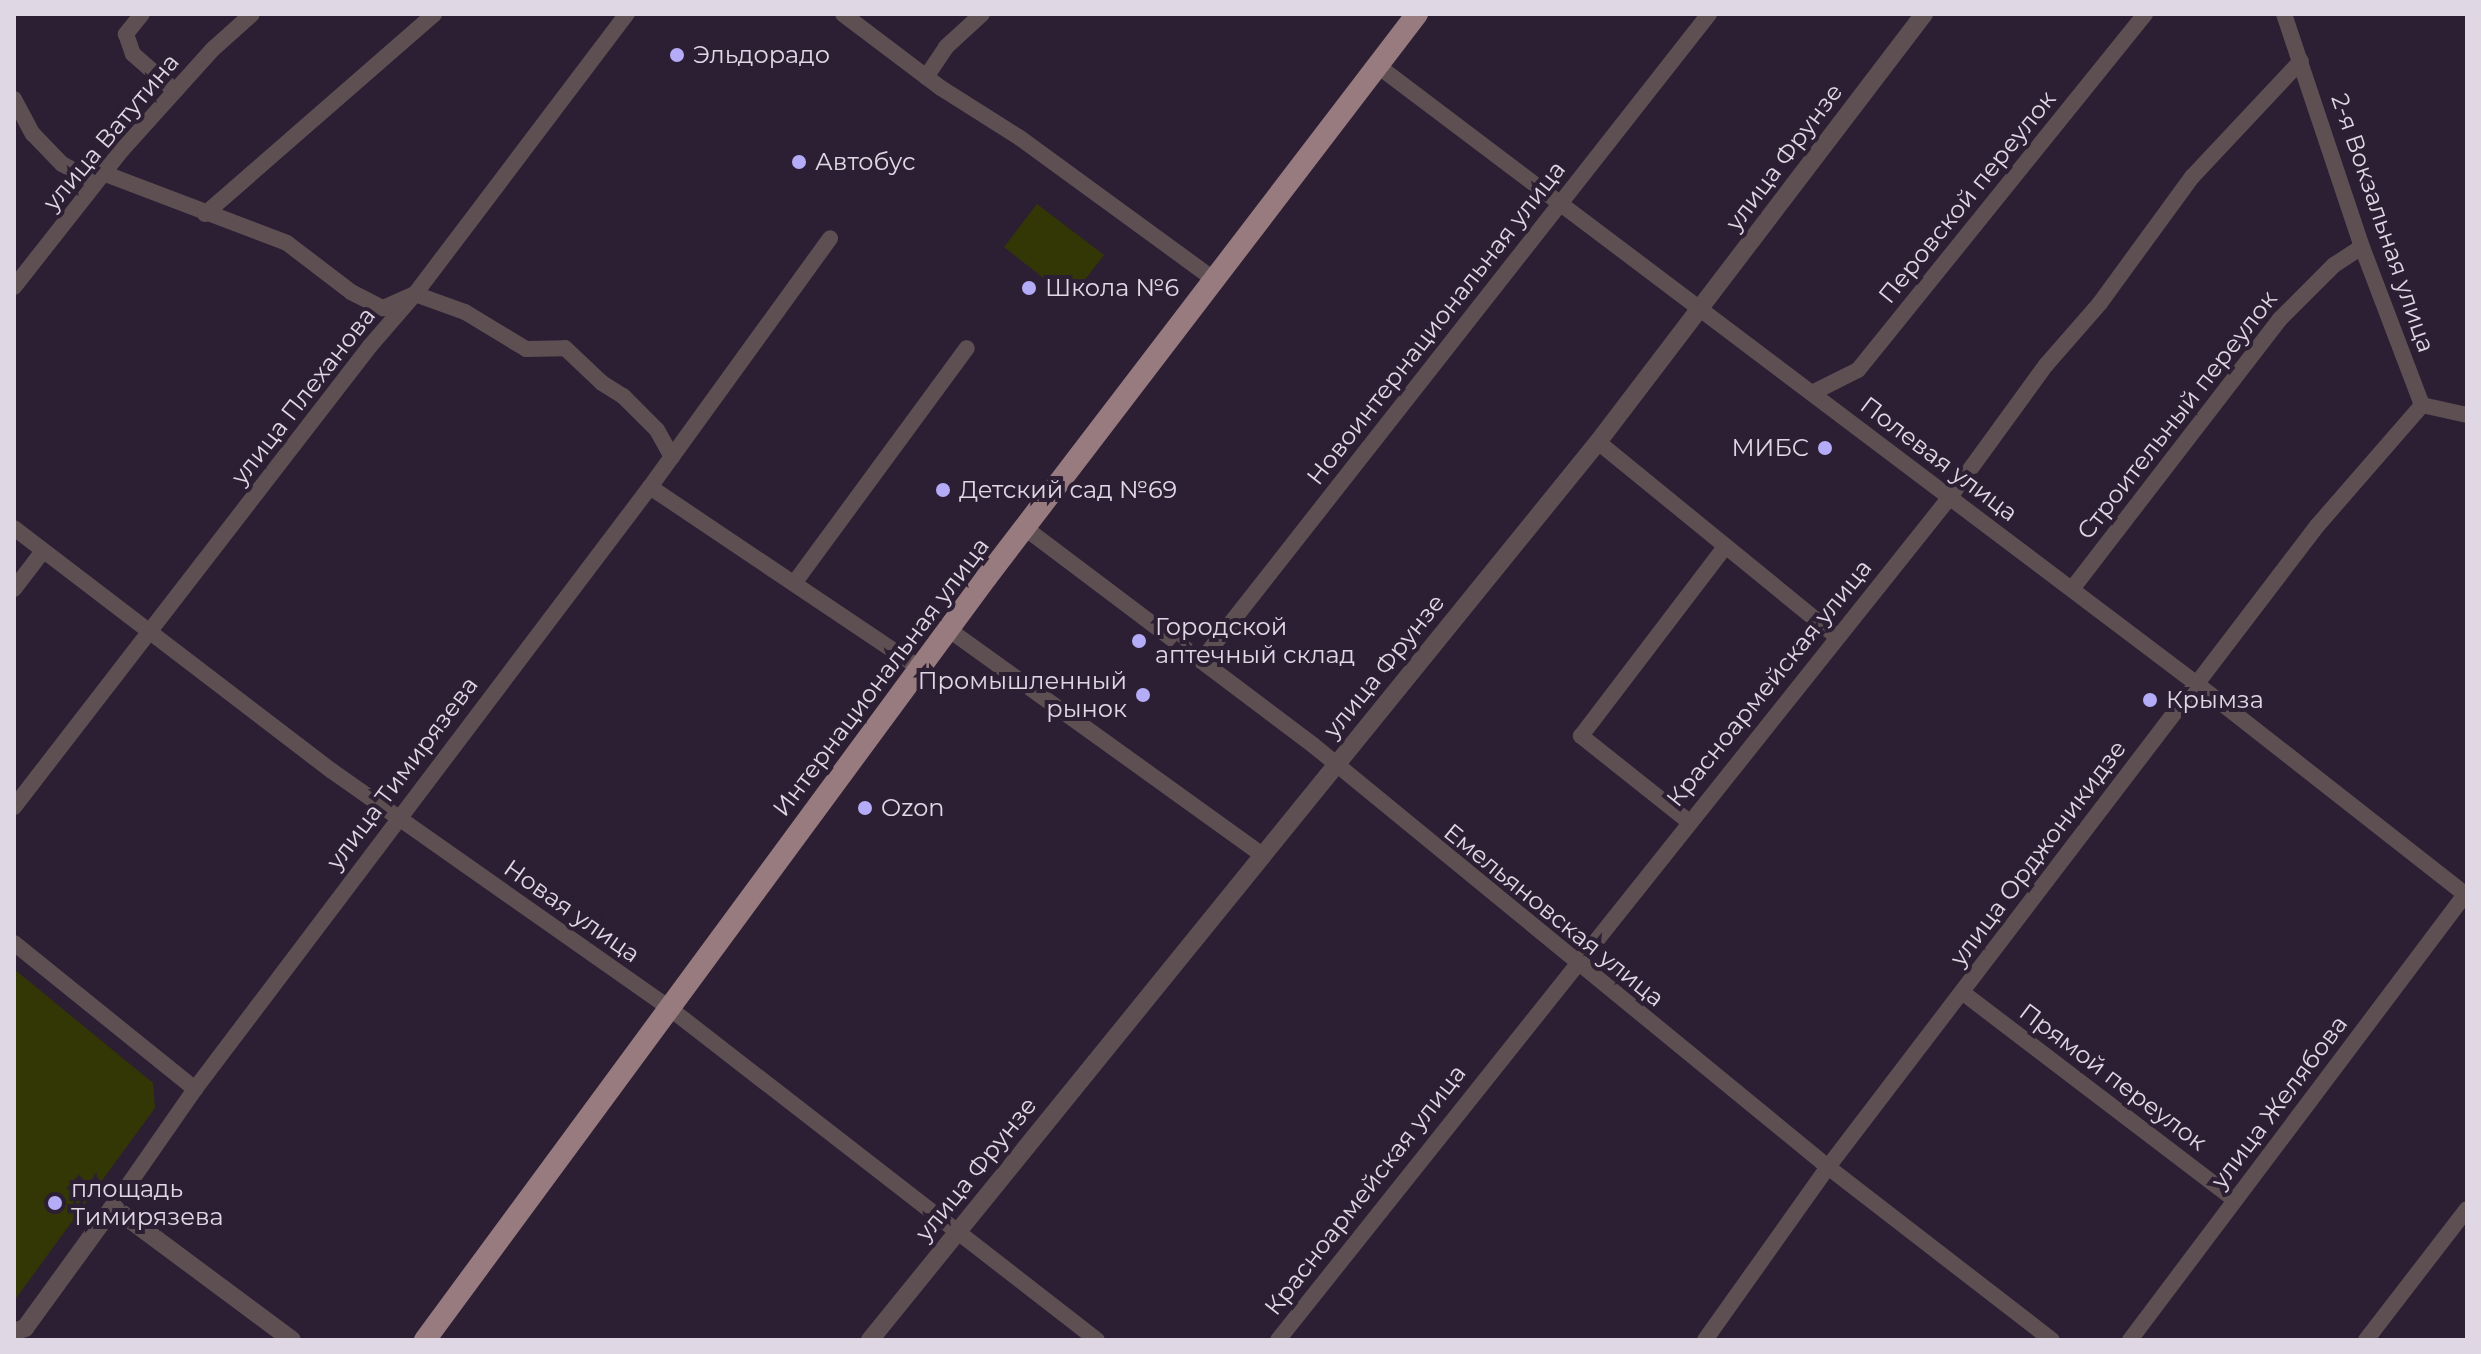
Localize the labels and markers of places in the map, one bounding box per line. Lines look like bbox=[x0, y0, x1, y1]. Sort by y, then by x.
place label: Эльдорадо bbox=[693, 41, 830, 69]
marker: Эльдорадо bbox=[668, 46, 686, 64]
place label: Автобус bbox=[815, 148, 915, 176]
marker: Автобус bbox=[790, 153, 808, 171]
place label: Школа №6 bbox=[1045, 274, 1179, 302]
marker: Школа №6 bbox=[1020, 279, 1038, 297]
place label: МИБС bbox=[1732, 434, 1809, 462]
marker: МИБС bbox=[1816, 439, 1834, 457]
place label: Детский сад №69 bbox=[959, 476, 1177, 504]
marker: Детский сад №69 bbox=[934, 481, 952, 499]
place label: Городской аптечный склад bbox=[1155, 613, 1355, 669]
marker: Городской аптечный склад bbox=[1130, 632, 1148, 650]
place label: Промышленный рынок bbox=[918, 667, 1127, 723]
marker: Промышленный рынок bbox=[1134, 686, 1152, 704]
place label: Крымза bbox=[2166, 686, 2264, 714]
marker: Крымза bbox=[2141, 691, 2159, 709]
place label: Ozon bbox=[881, 794, 944, 822]
marker: Ozon bbox=[856, 799, 874, 817]
place label: площадь Тимирязева bbox=[71, 1175, 224, 1231]
marker: площадь Тимирязева bbox=[46, 1194, 64, 1212]

